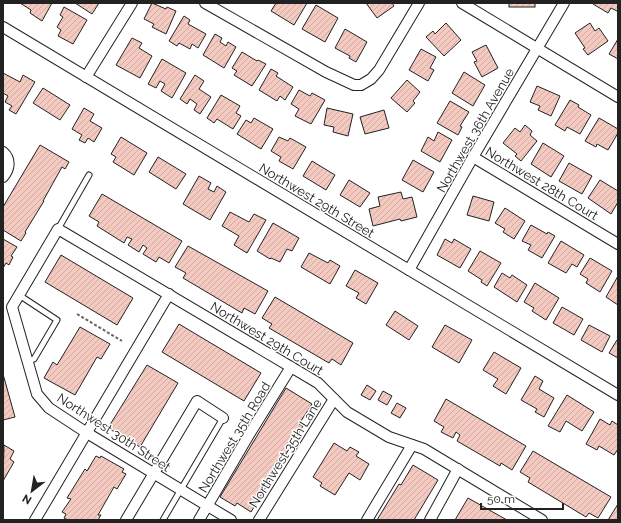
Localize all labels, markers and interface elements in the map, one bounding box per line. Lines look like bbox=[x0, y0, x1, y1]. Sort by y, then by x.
street label: Northwest 36th Avenue bbox=[434, 65, 517, 195]
street label: Northwest 28th Court bbox=[483, 144, 601, 223]
street label: Northwest 29th Street bbox=[256, 160, 378, 241]
street label: Northwest 29th Court bbox=[208, 299, 326, 378]
street label: Northwest 35th Road bbox=[195, 379, 273, 495]
street label: Northwest 30th Street bbox=[54, 390, 174, 475]
street label: Northwest 35th Lane bbox=[246, 396, 325, 510]
north arrow bbox=[12, 471, 52, 511]
scale bar bbox=[481, 485, 563, 511]
text: N bbox=[20, 491, 34, 507]
text: 50 m bbox=[487, 492, 515, 506]

